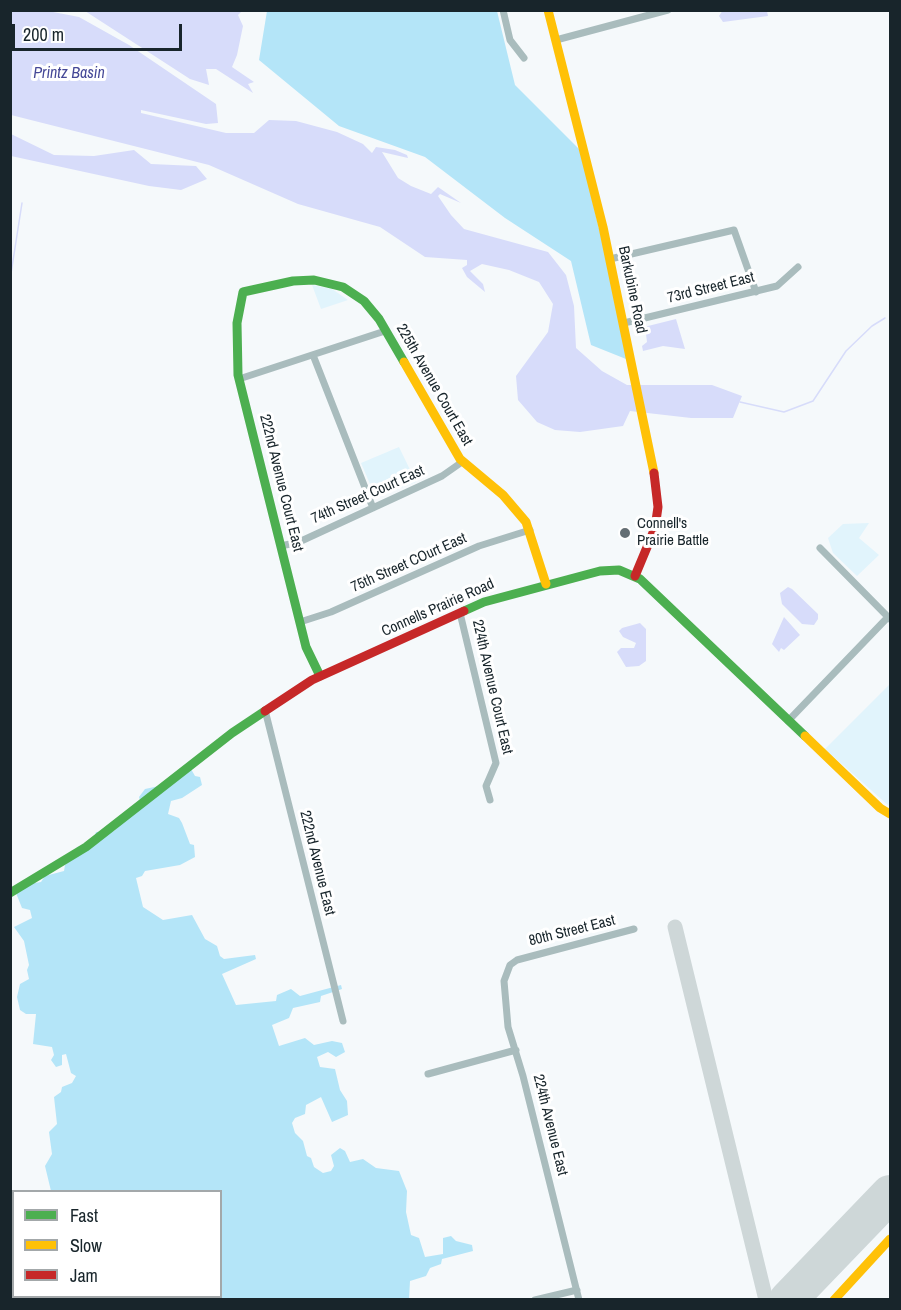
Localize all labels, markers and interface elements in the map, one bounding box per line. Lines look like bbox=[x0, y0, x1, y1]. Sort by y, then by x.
scale bar bbox=[15, 12, 184, 50]
text: 200 m bbox=[23, 22, 64, 47]
water label: Printz Basin bbox=[33, 64, 105, 84]
street label: Barkubine Road bbox=[614, 245, 650, 335]
street label: 73rd Street East bbox=[666, 269, 756, 307]
street label: 225th Avenue Court East bbox=[392, 321, 476, 449]
street label: 222nd Avenue Court East bbox=[255, 413, 307, 553]
street label: 74th Street Court East bbox=[309, 462, 427, 528]
place label: Connell's Prairie Battle bbox=[637, 515, 709, 550]
marker: Connell's Prairie Battle bbox=[618, 526, 632, 540]
street label: 75th Street COurt East bbox=[348, 529, 470, 597]
street label: Connells Prairie Road bbox=[379, 575, 497, 641]
street label: 224th Avenue Court East bbox=[468, 618, 516, 756]
street label: 222nd Avenue East bbox=[295, 809, 339, 917]
street label: 80th Street East bbox=[527, 912, 617, 950]
street label: 224th Avenue East bbox=[529, 1072, 571, 1178]
legend bbox=[12, 1190, 222, 1298]
text: Fast bbox=[70, 1203, 98, 1228]
text: Slow bbox=[70, 1233, 102, 1258]
text: Jam bbox=[70, 1263, 98, 1288]

